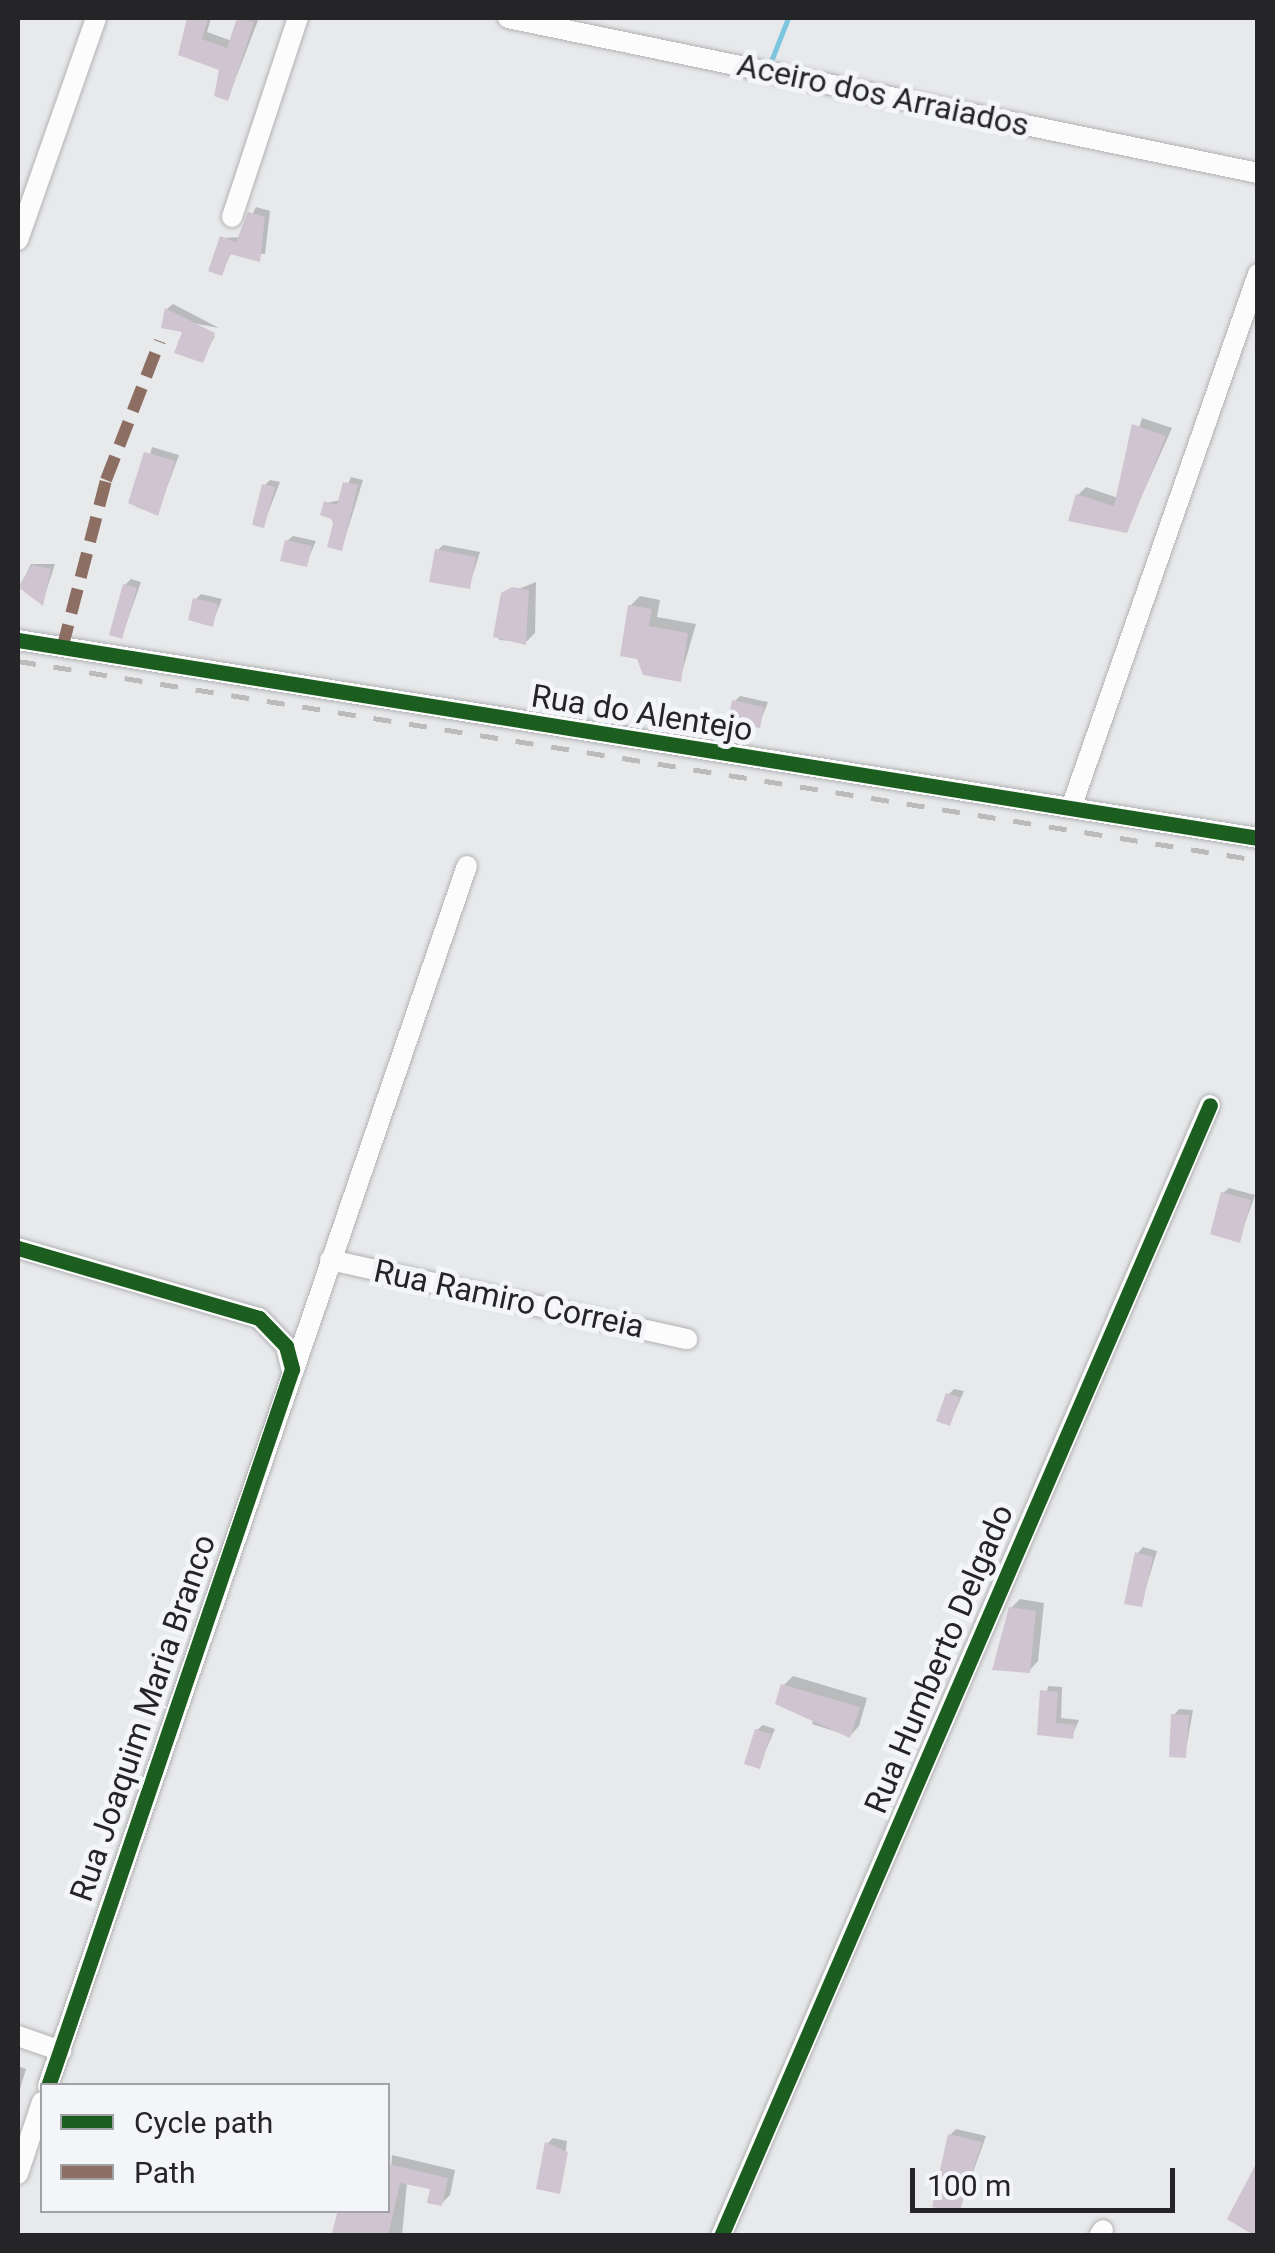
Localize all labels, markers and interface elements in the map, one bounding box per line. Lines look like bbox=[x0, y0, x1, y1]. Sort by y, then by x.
street label: Aceiro dos Arraiados bbox=[734, 45, 1032, 145]
street label: Rua do Alentejo bbox=[529, 677, 755, 749]
street label: Rua Ramiro Correia bbox=[371, 1252, 647, 1346]
street label: Rua Humberto Delgado bbox=[857, 1499, 1021, 1819]
street label: Rua Joaquim Maria Branco bbox=[62, 1530, 224, 1906]
legend bbox=[40, 2083, 390, 2213]
text: Cycle path bbox=[134, 2105, 273, 2140]
scale bar bbox=[915, 2148, 1180, 2210]
text: Path bbox=[134, 2155, 195, 2190]
text: 100 m bbox=[927, 2168, 1011, 2203]

